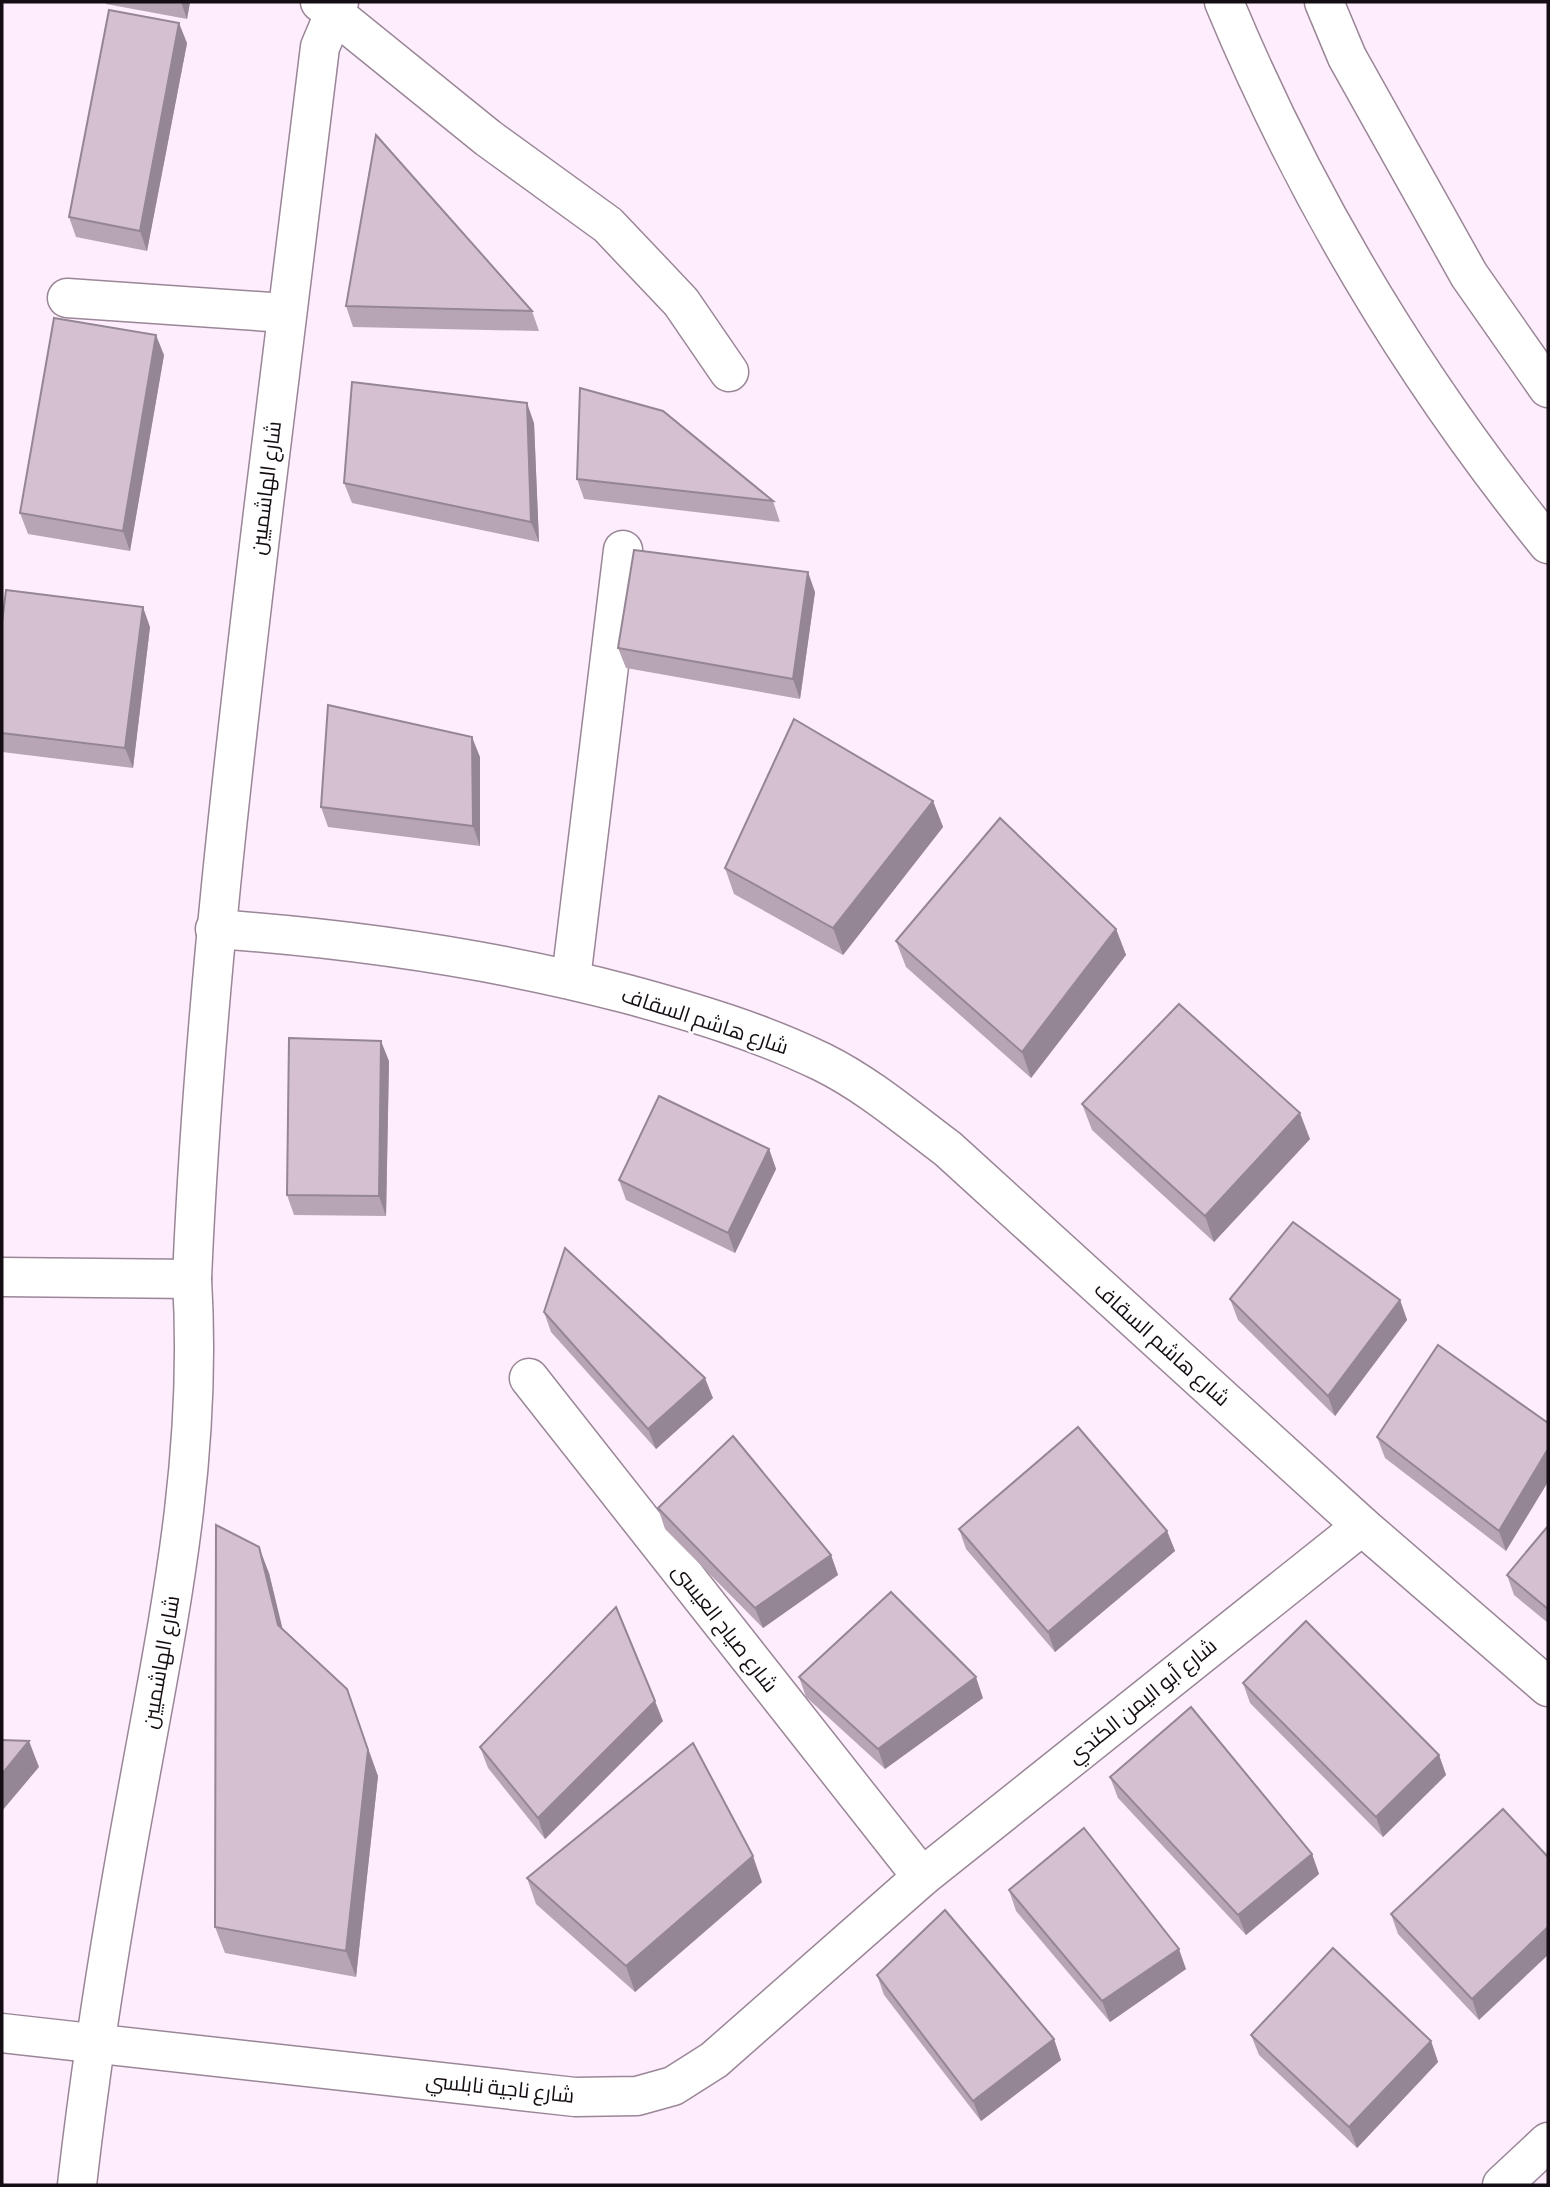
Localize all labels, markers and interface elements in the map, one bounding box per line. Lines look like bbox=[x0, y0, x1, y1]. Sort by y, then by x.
street label: شارع الهاشميين bbox=[243, 419, 288, 557]
street label: شارع هاشم السقاف bbox=[618, 980, 792, 1061]
street label: شارع هاشم السقاف bbox=[1088, 1275, 1237, 1413]
street label: شارع صياح العيسى bbox=[666, 1557, 785, 1698]
street label: شارع الهاشميين bbox=[135, 1593, 187, 1731]
street label: شارع أبو اليمن الكندي bbox=[1061, 1631, 1224, 1772]
street label: شارع ناجية نابلسي bbox=[424, 2065, 576, 2111]

